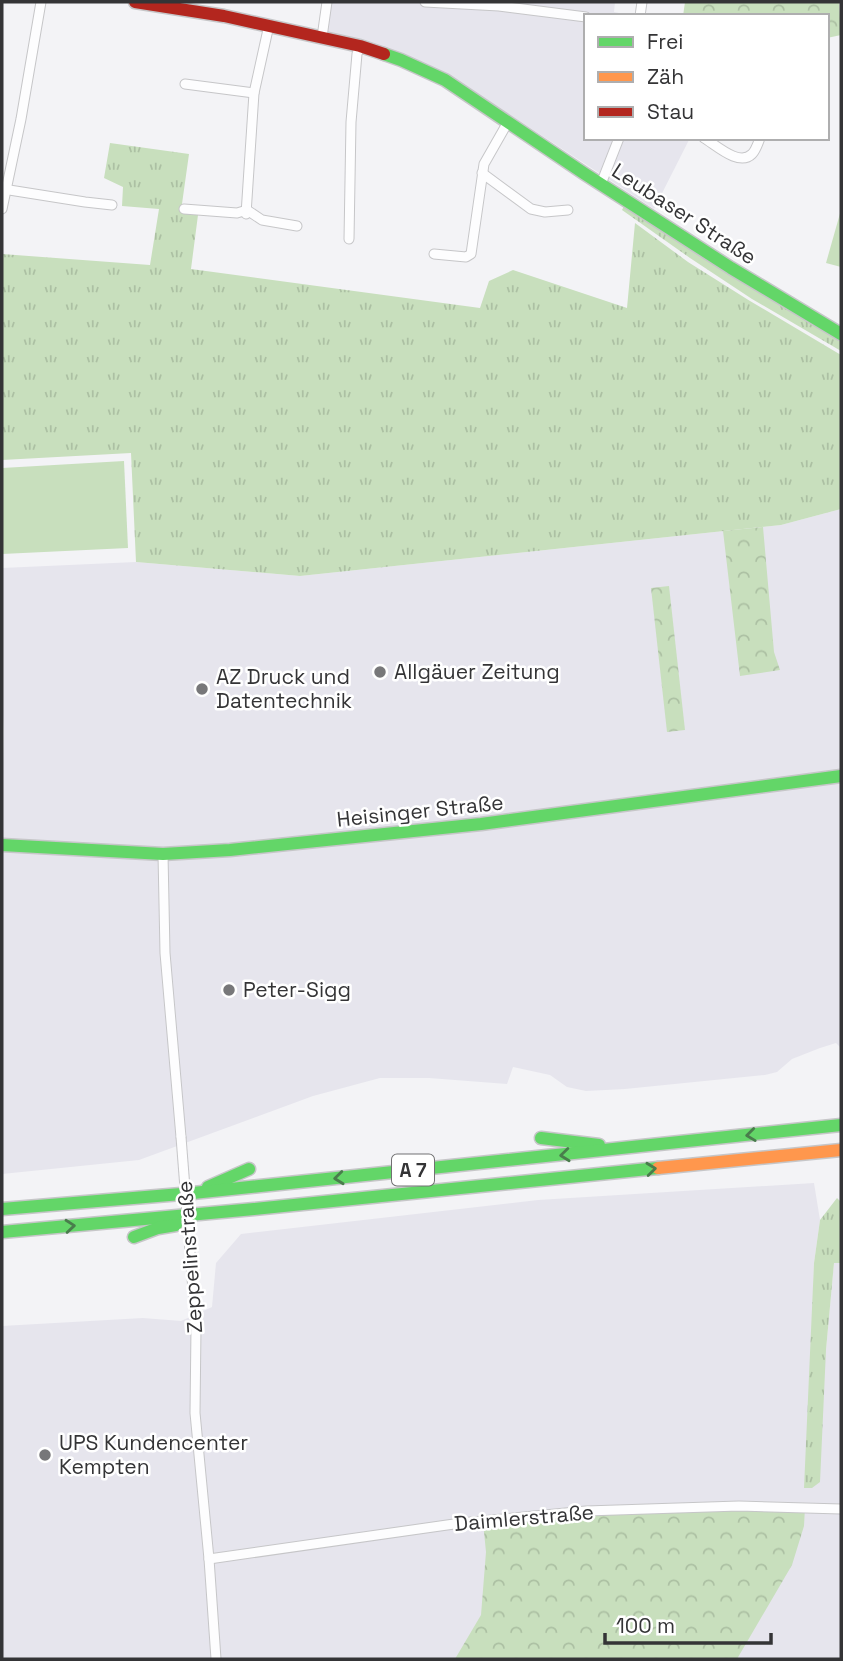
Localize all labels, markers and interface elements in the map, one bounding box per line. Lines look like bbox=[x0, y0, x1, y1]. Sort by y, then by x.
legend bbox=[584, 14, 829, 140]
text: Frei bbox=[647, 28, 683, 55]
text: Zäh bbox=[647, 63, 684, 90]
text: Stau bbox=[647, 98, 694, 125]
street label: Leubaser Straße bbox=[607, 157, 762, 270]
place label: Allgäuer Zeitung bbox=[394, 658, 560, 685]
place label: AZ Druck und Datentechnik bbox=[216, 663, 352, 714]
marker: Allgäuer Zeitung bbox=[372, 664, 388, 680]
marker: AZ Druck und Datentechnik bbox=[194, 681, 210, 697]
street label: Heisinger Straße bbox=[335, 788, 505, 833]
place label: Peter-Sigg bbox=[243, 976, 351, 1003]
marker: Peter-Sigg bbox=[221, 982, 237, 998]
one-way arrow bbox=[746, 1127, 757, 1142]
one-way arrow bbox=[559, 1147, 570, 1162]
road number: A 7 bbox=[392, 1154, 434, 1186]
one-way arrow bbox=[646, 1161, 657, 1176]
one-way arrow bbox=[333, 1170, 345, 1185]
street label: Zeppelinstraße bbox=[171, 1180, 208, 1334]
one-way arrow bbox=[65, 1219, 76, 1234]
place label: UPS Kundencenter Kempten bbox=[59, 1429, 248, 1480]
marker: UPS Kundencenter Kempten bbox=[37, 1447, 53, 1463]
street label: Daimlerstraße bbox=[453, 1498, 595, 1537]
scale bar bbox=[605, 1602, 771, 1646]
text: 100 m bbox=[616, 1612, 675, 1639]

